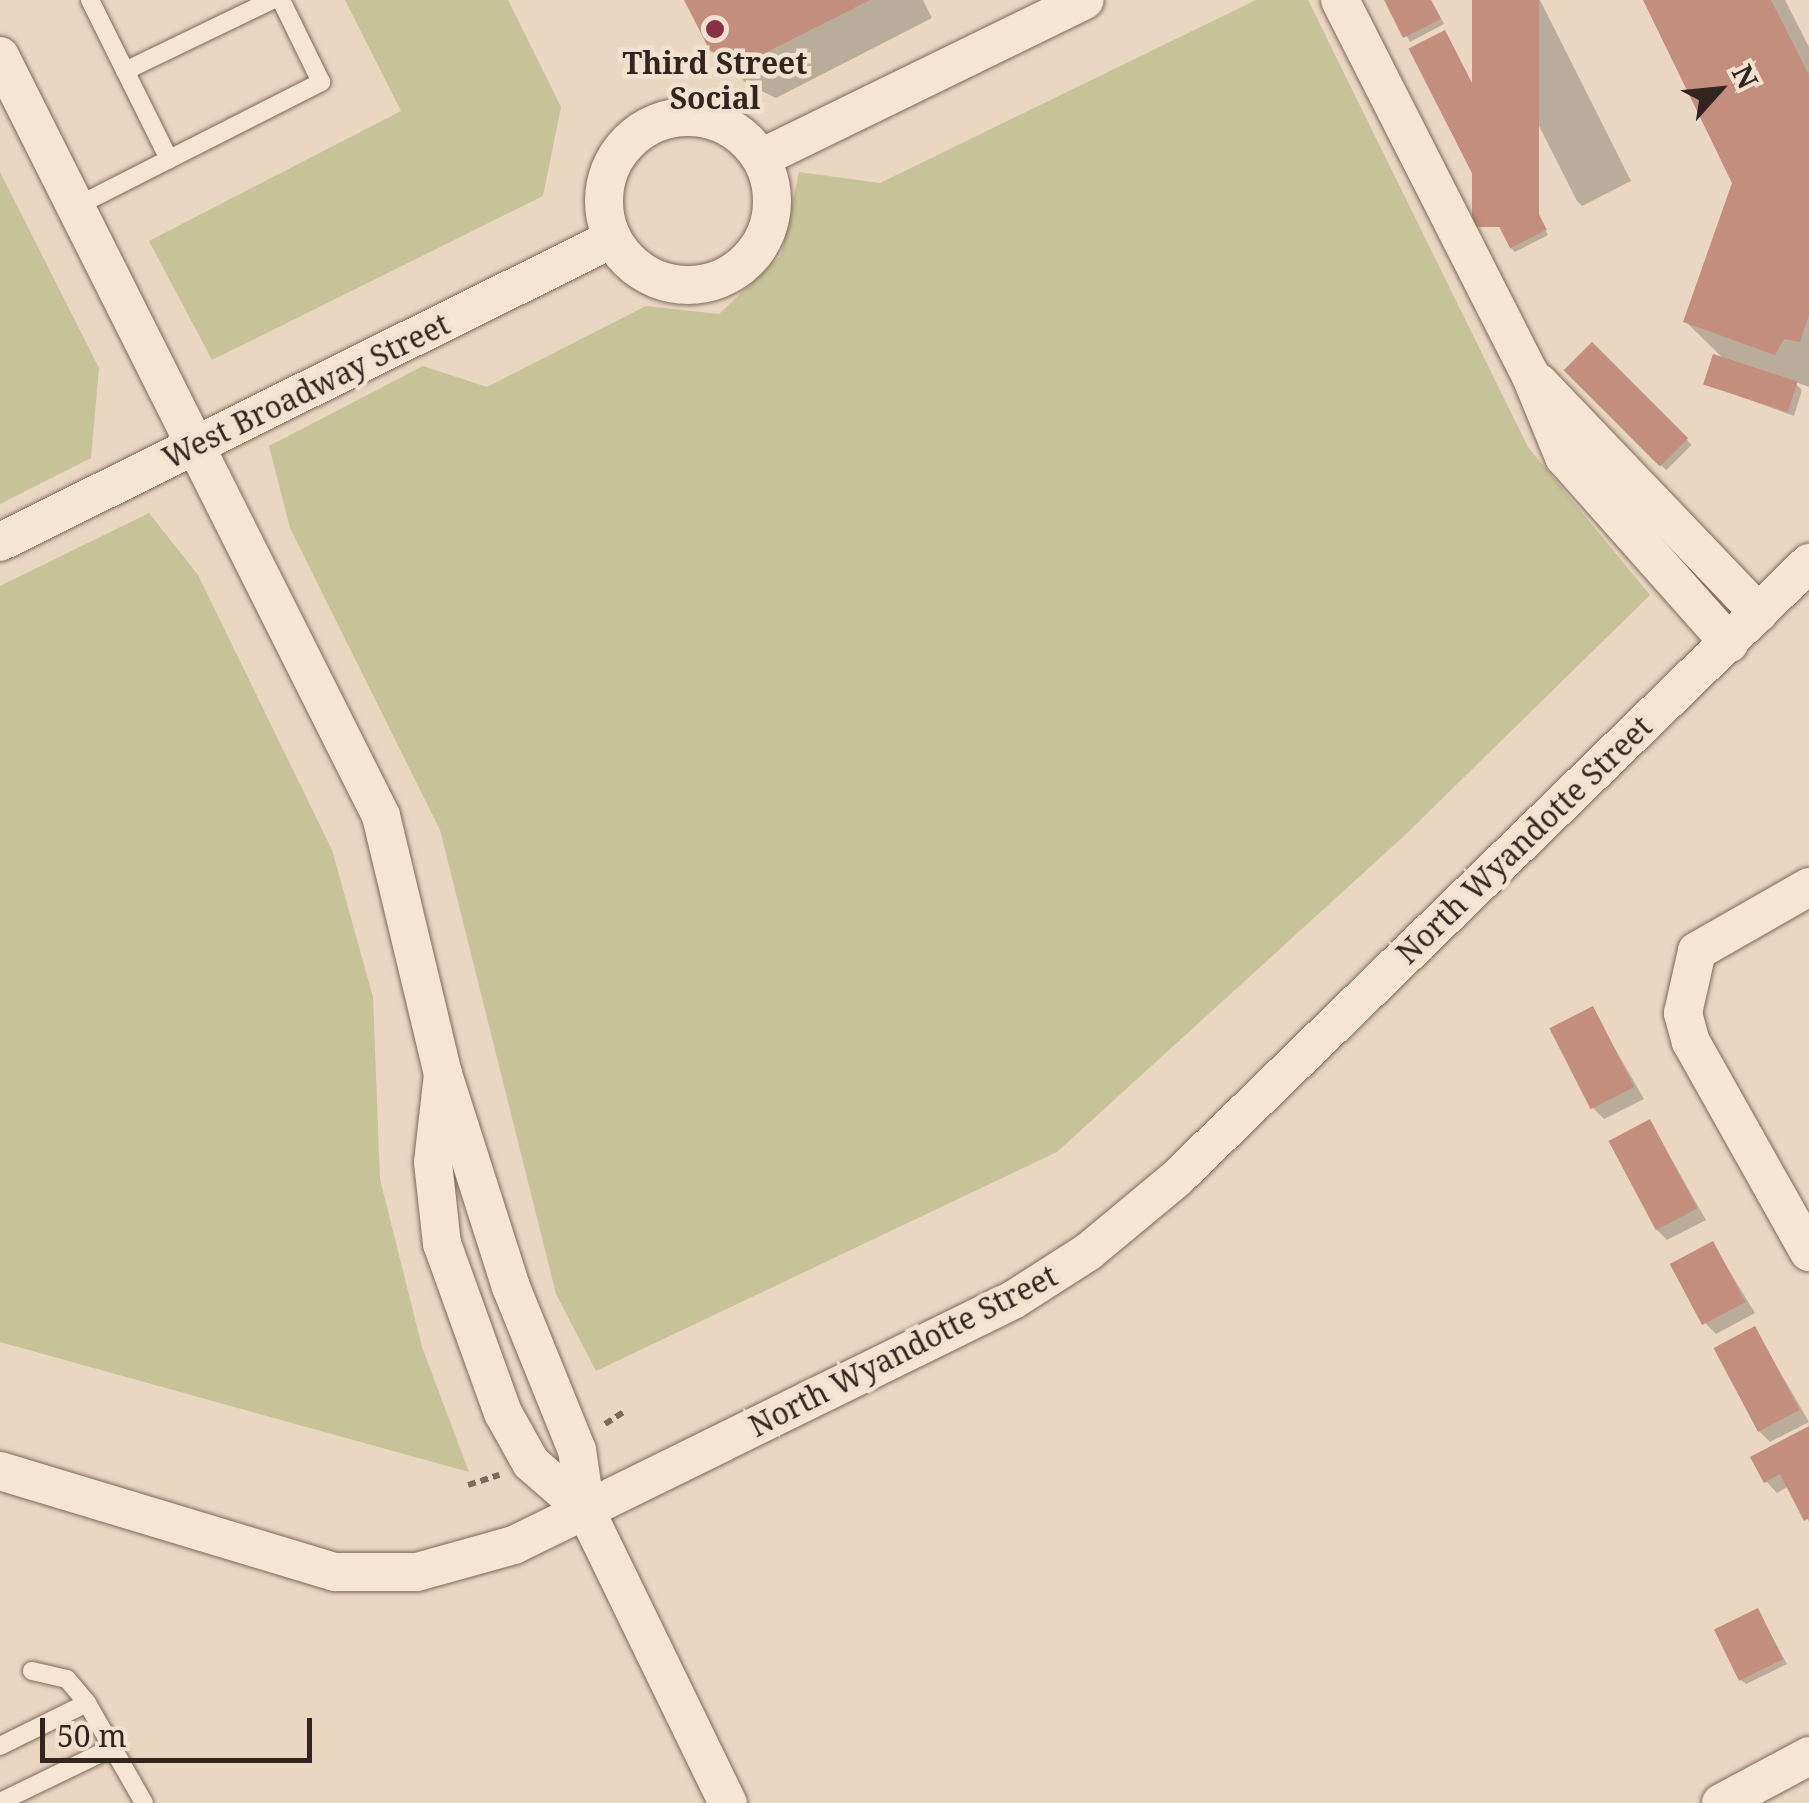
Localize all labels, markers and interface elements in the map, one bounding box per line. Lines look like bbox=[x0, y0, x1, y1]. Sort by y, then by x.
marker: Third Street Social bbox=[704, 18, 726, 40]
north arrow bbox=[1669, 40, 1769, 140]
place label: Third Street Social bbox=[623, 45, 807, 116]
text: N bbox=[1724, 58, 1768, 95]
street label: West Broadway Street bbox=[157, 306, 455, 476]
street label: North Wyandotte Street bbox=[1389, 709, 1659, 971]
street label: North Wyandotte Street bbox=[743, 1258, 1063, 1444]
scale bar bbox=[45, 1698, 318, 1760]
text: 50 m bbox=[57, 1715, 127, 1756]

